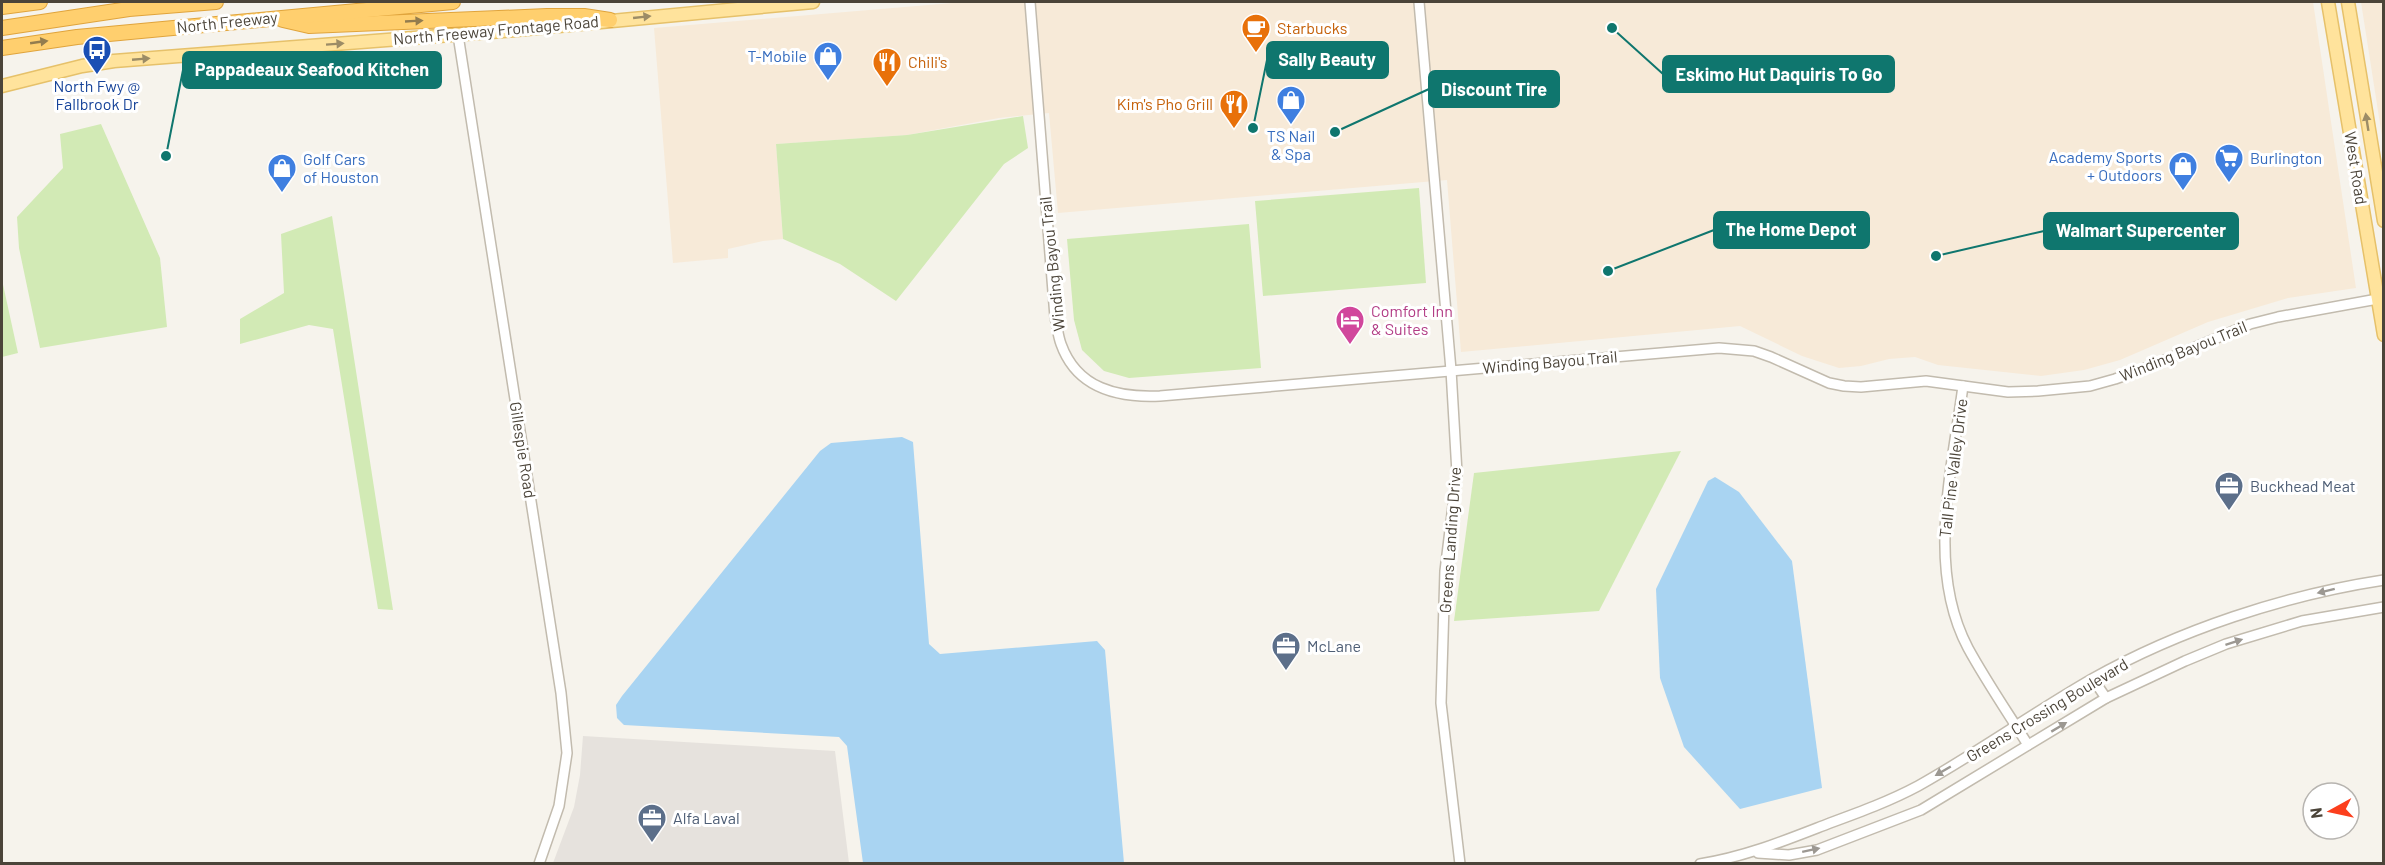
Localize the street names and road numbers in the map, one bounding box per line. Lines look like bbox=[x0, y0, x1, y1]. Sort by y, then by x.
street label: North Freeway bbox=[175, 7, 279, 36]
street label: North Freeway Frontage Road bbox=[392, 11, 600, 48]
street label: West Road bbox=[2341, 130, 2372, 206]
street label: Winding Bayou Trail bbox=[1035, 196, 1068, 332]
street label: Winding Bayou Trail bbox=[2116, 316, 2249, 385]
street label: Winding Bayou Trail bbox=[1482, 346, 1618, 377]
street label: Tall Pine Valley Drive bbox=[1935, 397, 1970, 539]
street label: Gillespie Road bbox=[506, 400, 540, 499]
street label: Greens Landing Drive bbox=[1435, 466, 1464, 614]
street label: Greens Crossing Boulevard bbox=[1962, 654, 2131, 765]

